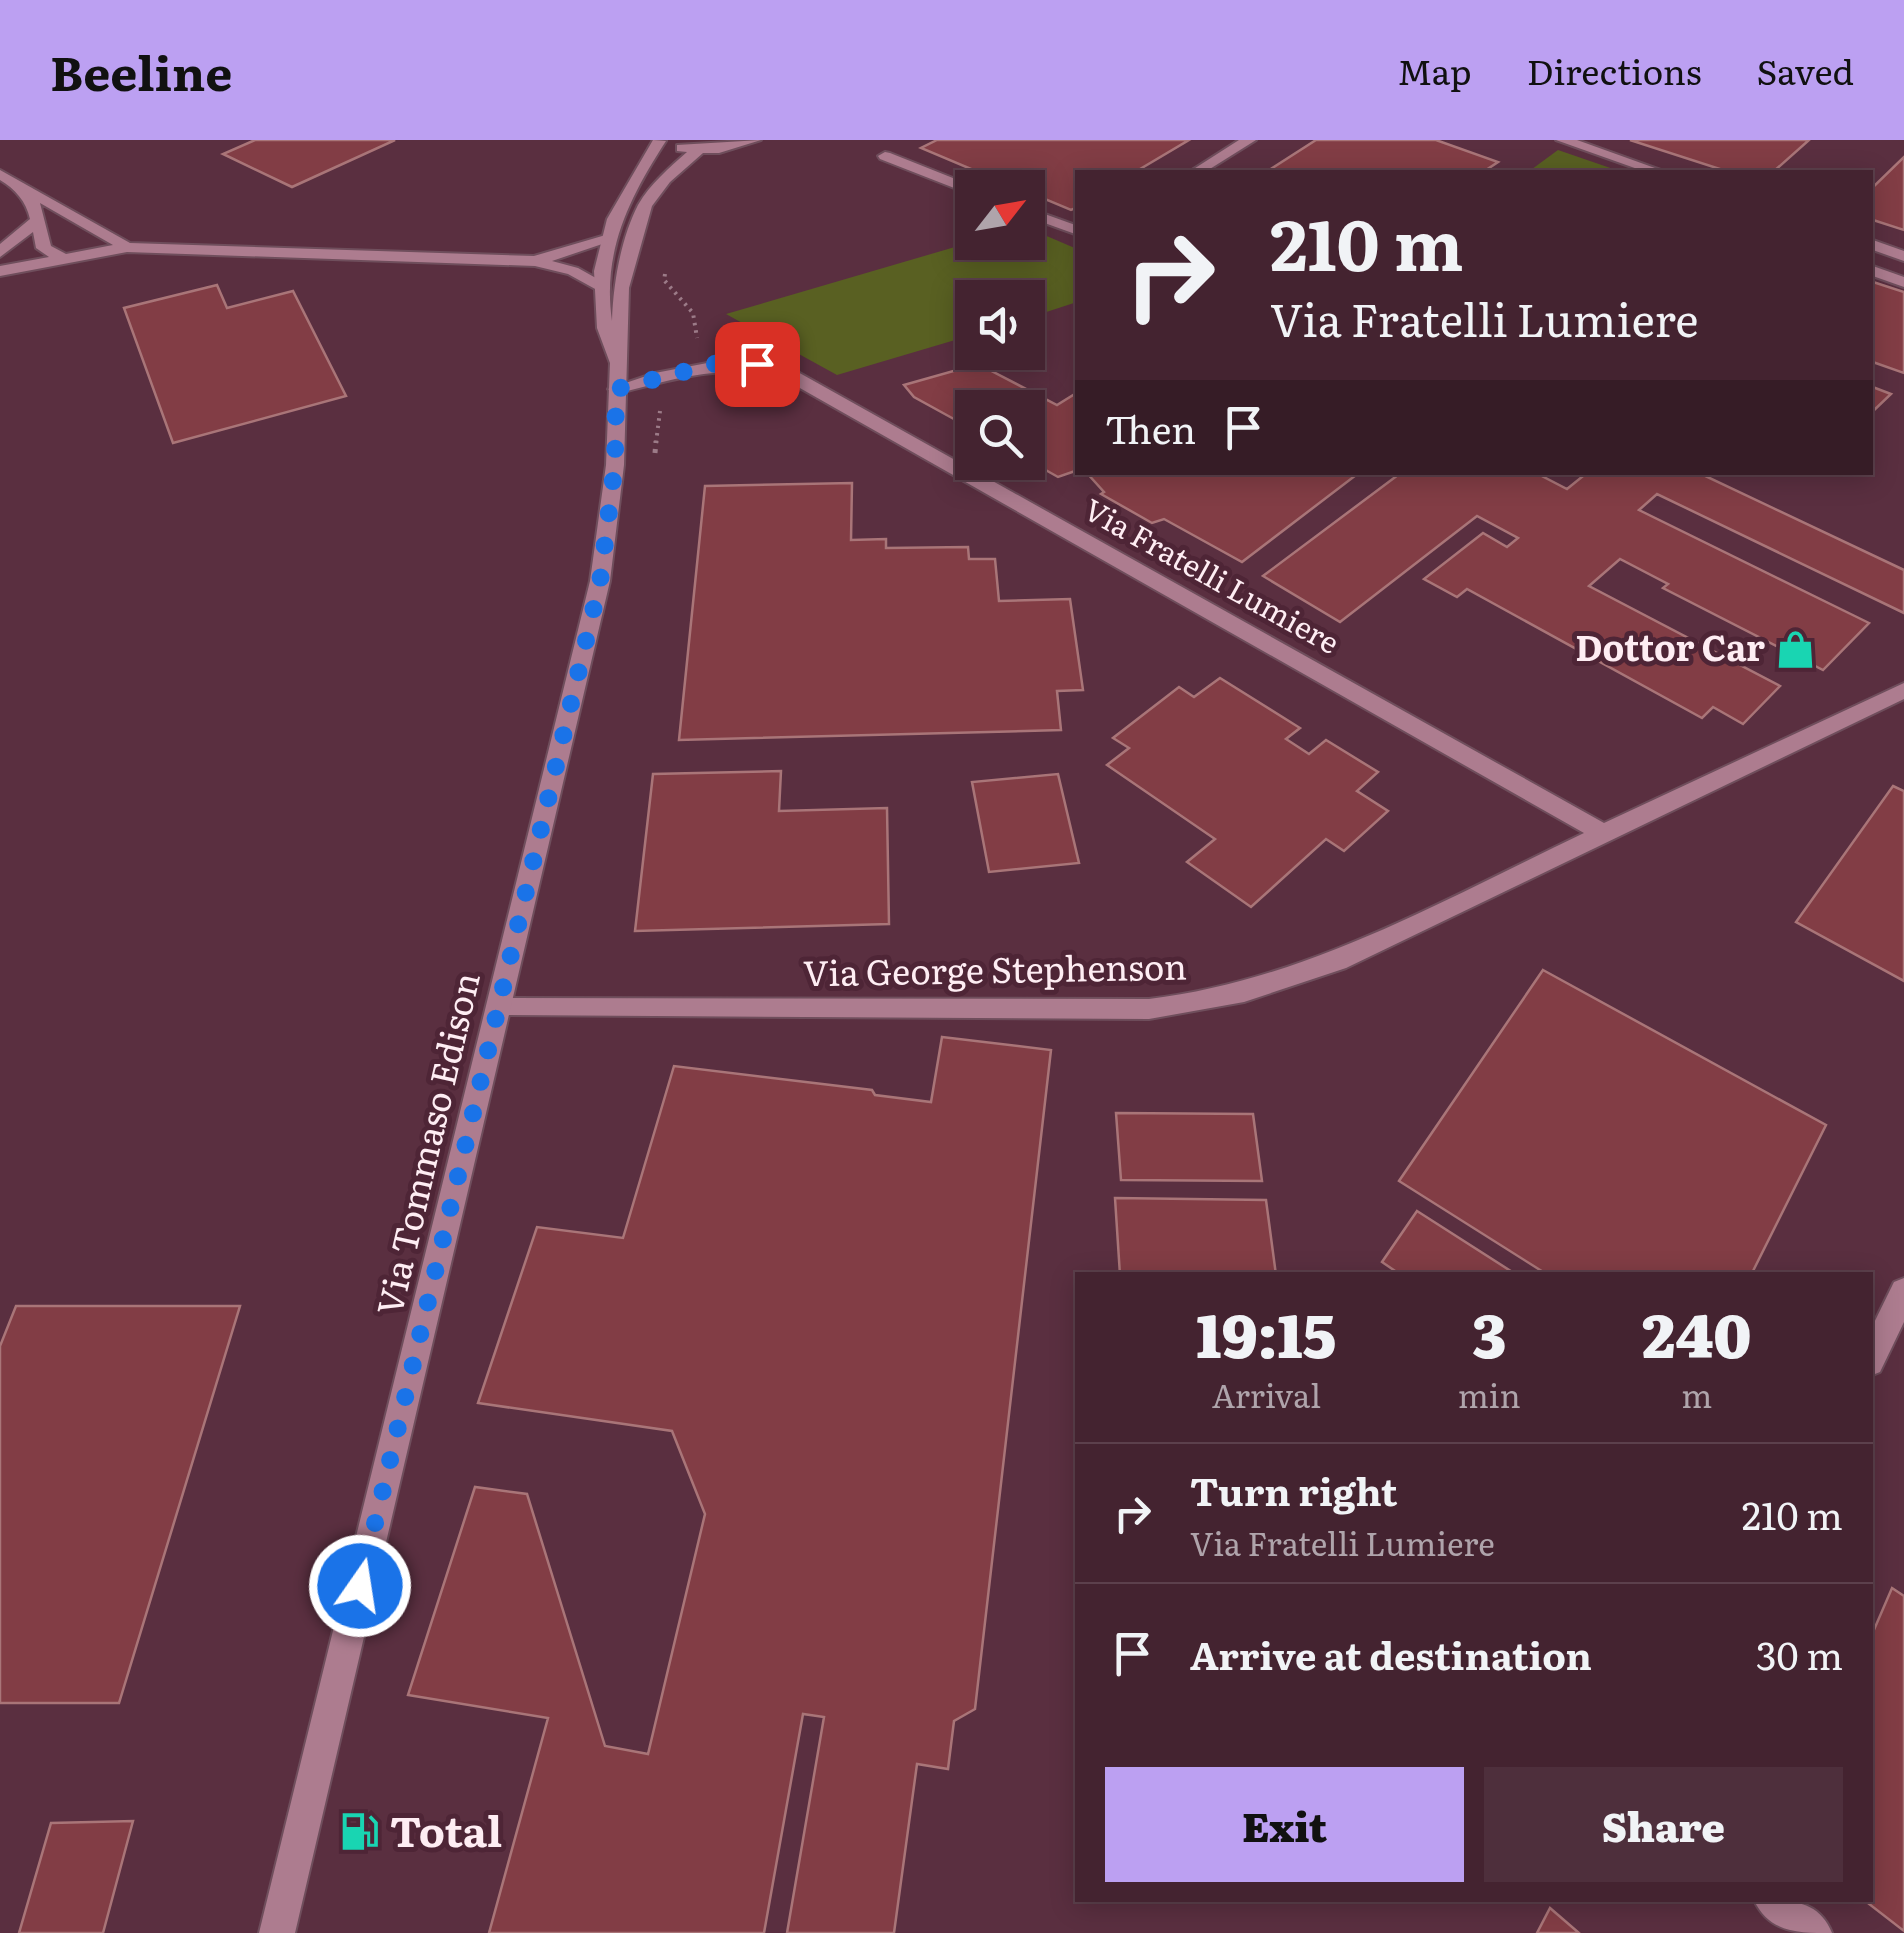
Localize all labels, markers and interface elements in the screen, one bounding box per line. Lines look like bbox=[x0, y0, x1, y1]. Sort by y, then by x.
text: Beeline bbox=[50, 35, 232, 106]
text: Map bbox=[1397, 44, 1472, 96]
text: Directions bbox=[1527, 44, 1702, 96]
text: Saved bbox=[1757, 44, 1854, 96]
north arrow bbox=[955, 170, 1045, 260]
map controls bbox=[955, 170, 1045, 480]
text: 210 m bbox=[1270, 189, 1463, 293]
icon: right bbox=[1105, 210, 1235, 340]
button: sound bbox=[955, 280, 1045, 370]
text: Via Fratelli Lumiere bbox=[1270, 284, 1699, 351]
pin bbox=[715, 322, 800, 407]
icon: arrive bbox=[730, 337, 785, 392]
button: search bbox=[955, 390, 1045, 480]
text: Then bbox=[1105, 399, 1196, 456]
icon: arrive bbox=[1216, 400, 1271, 455]
street label: Via Fratelli Lumiere bbox=[1077, 486, 1348, 663]
place label: Dottor Car bbox=[1575, 620, 1765, 672]
shop icon: Dottor Car bbox=[1774, 628, 1816, 670]
street label: Via George Stephenson bbox=[802, 939, 1187, 997]
street label: Via Tommaso Edison bbox=[361, 967, 491, 1320]
text: 19:15 bbox=[1196, 1287, 1336, 1376]
text: 3 bbox=[1472, 1287, 1506, 1376]
text: 240 bbox=[1642, 1287, 1752, 1376]
text: Arrival bbox=[1212, 1370, 1321, 1418]
text: min bbox=[1458, 1370, 1521, 1418]
text: m bbox=[1681, 1370, 1712, 1418]
text: Turn right bbox=[1190, 1461, 1397, 1518]
text: 210 m bbox=[1742, 1485, 1843, 1542]
icon: right bbox=[1105, 1486, 1160, 1541]
text: Via Fratelli Lumiere bbox=[1190, 1518, 1495, 1566]
position arrow bbox=[308, 1534, 412, 1638]
text: Arrive at destination bbox=[1190, 1625, 1592, 1682]
text: 30 m bbox=[1756, 1625, 1843, 1682]
icon: arrive bbox=[1105, 1626, 1160, 1681]
button: Exit bbox=[1105, 1767, 1464, 1882]
button: Share bbox=[1484, 1767, 1843, 1882]
place label: Total bbox=[390, 1798, 502, 1860]
fuel station icon: Total bbox=[339, 1811, 381, 1853]

